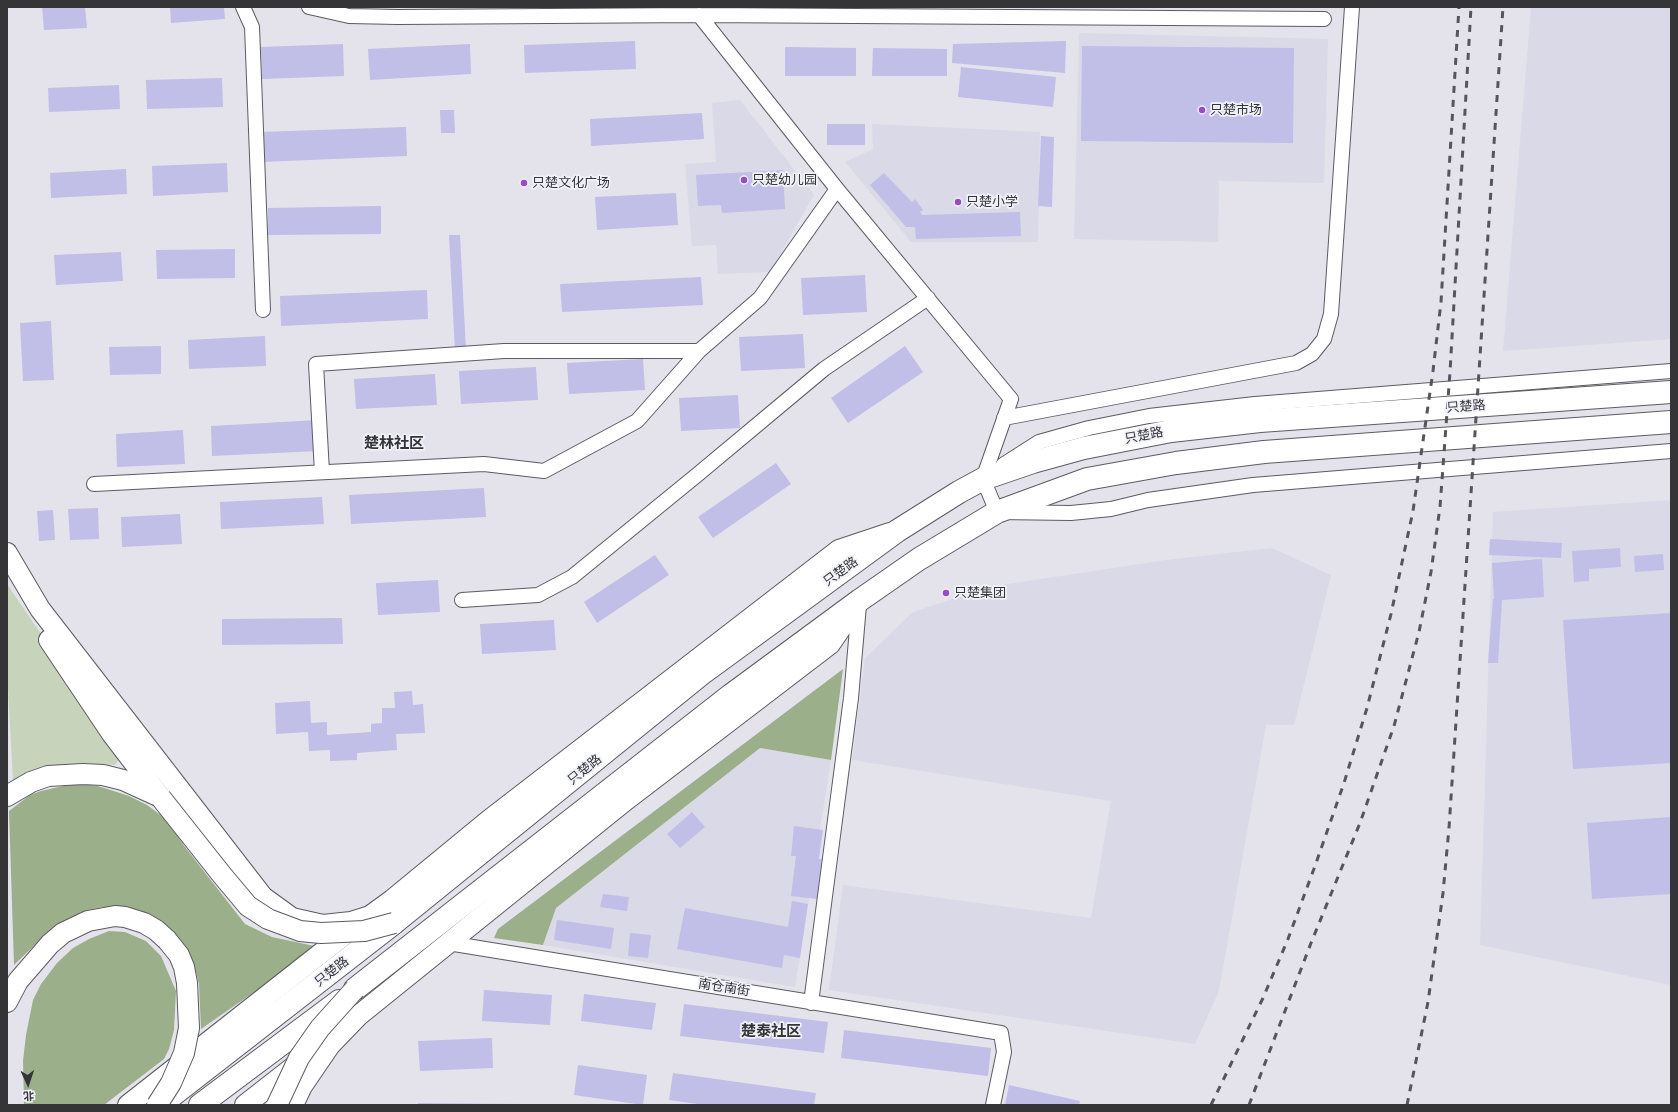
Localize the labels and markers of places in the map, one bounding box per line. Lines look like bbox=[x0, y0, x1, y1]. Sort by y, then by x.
place label: 只楚市场 bbox=[1210, 102, 1262, 118]
marker: 只楚市场 bbox=[1197, 105, 1207, 115]
place label: 只楚幼儿园 bbox=[752, 172, 817, 188]
place label: 只楚文化广场 bbox=[532, 175, 610, 191]
marker: 只楚幼儿园 bbox=[739, 175, 749, 185]
marker: 只楚文化广场 bbox=[519, 178, 529, 188]
place label: 只楚小学 bbox=[966, 194, 1018, 210]
marker: 只楚小学 bbox=[953, 197, 963, 207]
place label: 只楚集团 bbox=[954, 585, 1006, 601]
marker: 只楚集团 bbox=[941, 588, 951, 598]

